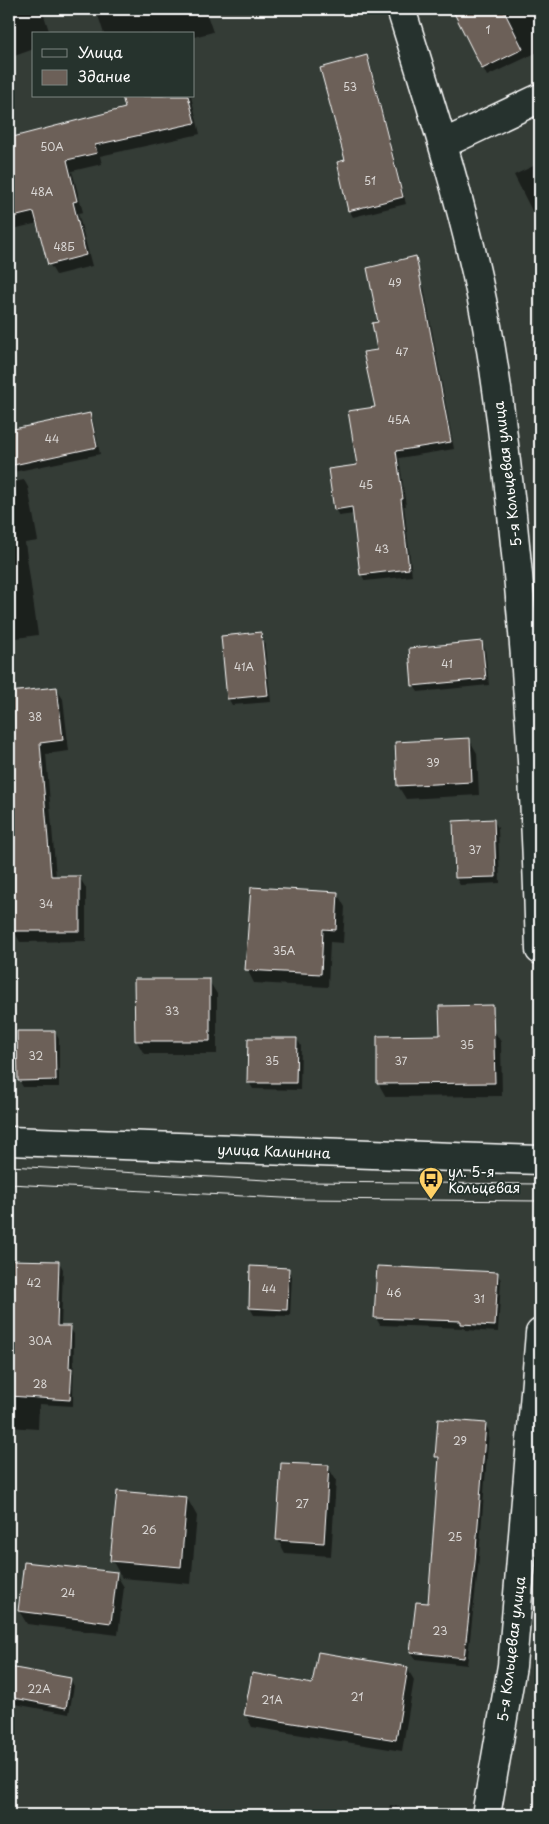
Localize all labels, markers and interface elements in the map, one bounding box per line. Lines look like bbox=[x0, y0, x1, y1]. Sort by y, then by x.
house number: 1 bbox=[486, 21, 491, 38]
legend bbox=[32, 32, 195, 98]
text: Улица bbox=[78, 40, 123, 63]
text: Здание bbox=[78, 64, 131, 87]
house number: 53 bbox=[343, 78, 357, 95]
house number: 50А bbox=[40, 138, 64, 155]
house number: 51 bbox=[364, 172, 376, 189]
house number: 48А bbox=[31, 183, 54, 200]
house number: 48Б bbox=[53, 238, 75, 255]
house number: 49 bbox=[388, 274, 402, 291]
house number: 47 bbox=[396, 343, 409, 360]
street label: 5-я Кольцевая улица bbox=[488, 400, 526, 548]
house number: 45А bbox=[388, 411, 411, 428]
house number: 44 bbox=[45, 430, 59, 447]
house number: 45 bbox=[359, 476, 373, 493]
house number: 43 bbox=[375, 540, 389, 557]
house number: 41 bbox=[441, 655, 453, 672]
house number: 41А bbox=[234, 658, 255, 675]
house number: 38 bbox=[28, 708, 42, 725]
house number: 39 bbox=[426, 754, 440, 771]
house number: 37 bbox=[469, 841, 482, 858]
house number: 34 bbox=[39, 895, 53, 912]
house number: 35А bbox=[273, 942, 296, 959]
house number: 33 bbox=[165, 1002, 179, 1019]
house number: 35 bbox=[460, 1036, 474, 1053]
house number: 32 bbox=[29, 1047, 44, 1064]
house number: 35 bbox=[265, 1052, 279, 1069]
house number: 37 bbox=[395, 1052, 408, 1069]
street label: улица Калинина bbox=[217, 1139, 331, 1163]
place label: ул. 5-я Кольцевая bbox=[448, 1161, 520, 1198]
bus stop icon: ул. 5-я Кольцевая bbox=[418, 1166, 444, 1200]
house number: 42 bbox=[27, 1274, 42, 1291]
house number: 44 bbox=[262, 1280, 276, 1297]
house number: 46 bbox=[387, 1284, 402, 1301]
house number: 31 bbox=[473, 1290, 485, 1307]
house number: 30А bbox=[28, 1332, 52, 1349]
house number: 28 bbox=[33, 1375, 47, 1392]
house number: 29 bbox=[453, 1432, 467, 1449]
house number: 27 bbox=[295, 1495, 309, 1512]
house number: 26 bbox=[141, 1521, 157, 1538]
house number: 25 bbox=[448, 1528, 462, 1545]
street label: 5-я Кольцевая улица bbox=[492, 1575, 530, 1723]
house number: 24 bbox=[61, 1584, 75, 1601]
house number: 23 bbox=[433, 1622, 447, 1639]
house number: 22А bbox=[27, 1680, 51, 1697]
house number: 21 bbox=[351, 1688, 363, 1705]
house number: 21А bbox=[261, 1691, 283, 1708]

